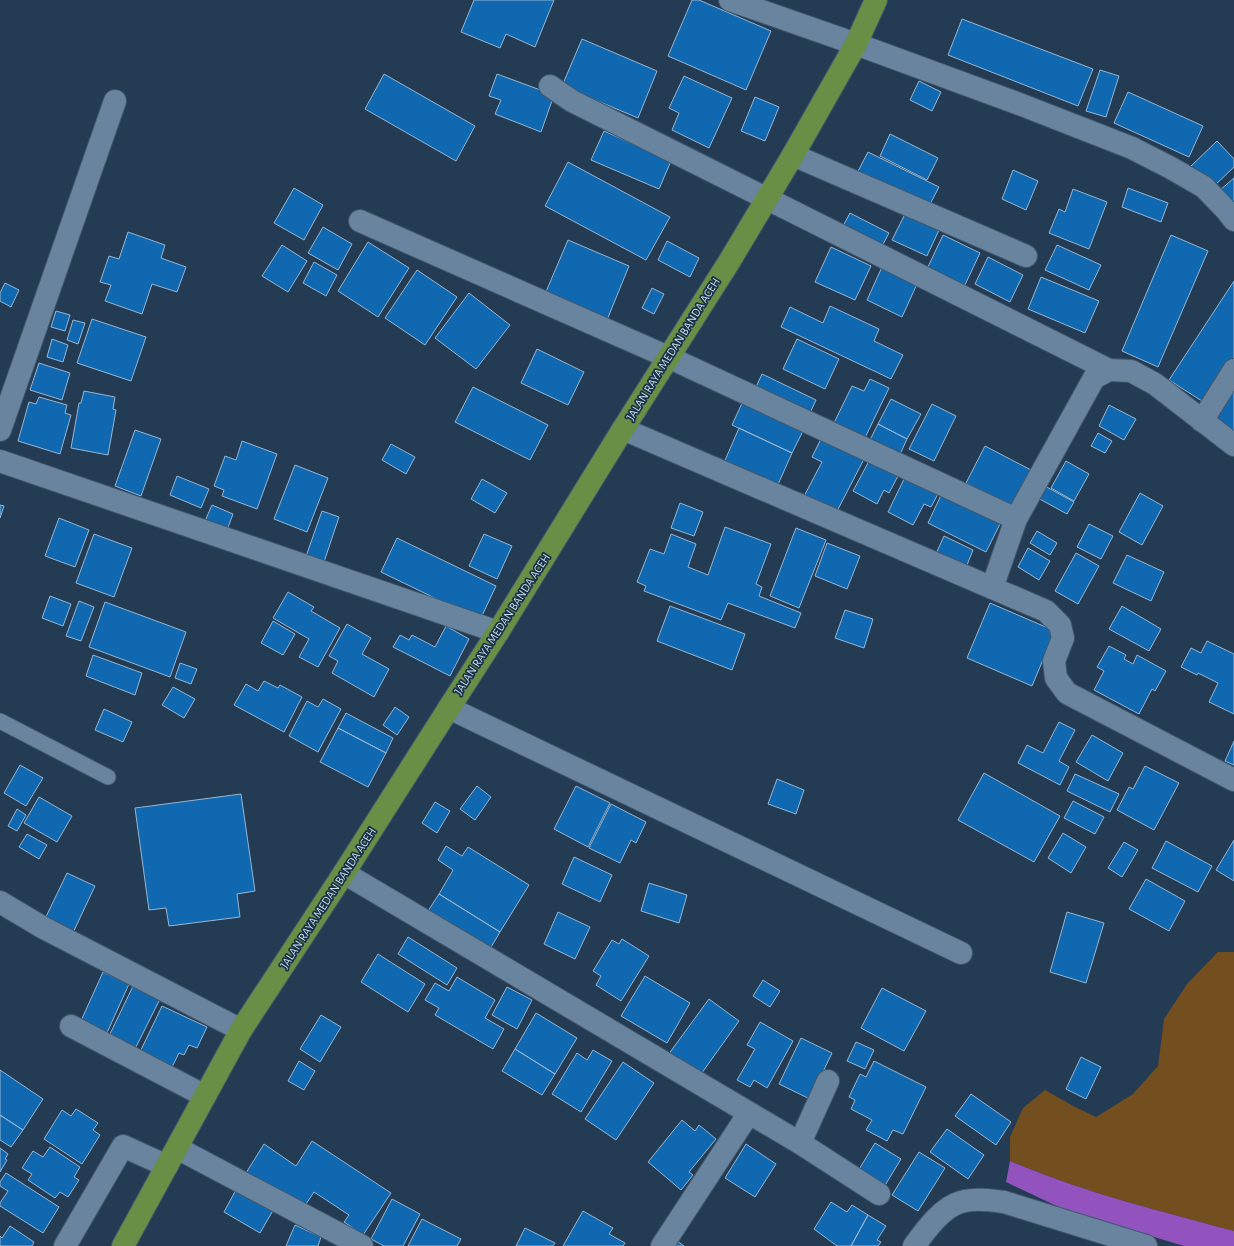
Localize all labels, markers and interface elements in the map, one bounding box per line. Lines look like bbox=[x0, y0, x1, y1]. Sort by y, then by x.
street label: JALAN RAYA MEDAN BANDA ACEH bbox=[624, 276, 722, 422]
street label: JALAN RAYA MEDAN BANDA ACEH bbox=[452, 551, 552, 697]
street label: JALAN RAYA MEDAN BANDA ACEH bbox=[278, 825, 378, 971]

